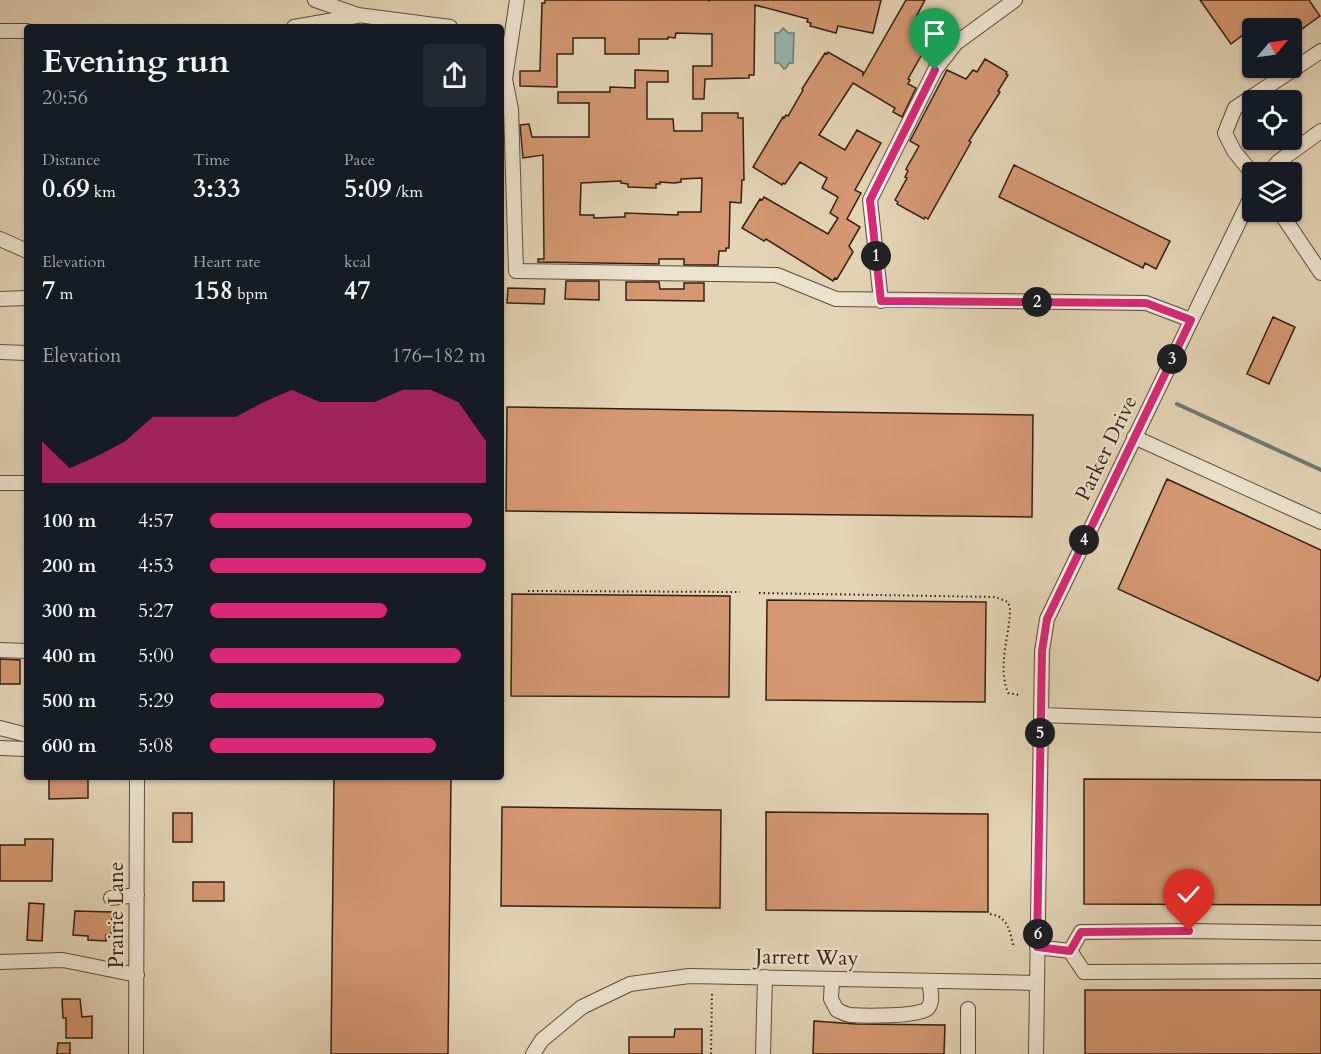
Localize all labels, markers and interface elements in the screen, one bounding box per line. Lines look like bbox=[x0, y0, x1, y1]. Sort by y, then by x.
pin bbox=[909, 8, 960, 70]
icon: arrive bbox=[918, 17, 951, 50]
north arrow bbox=[1242, 18, 1302, 78]
map controls bbox=[1242, 18, 1302, 222]
text: Evening run bbox=[42, 39, 230, 84]
button: share bbox=[423, 44, 486, 107]
text: 20:56 bbox=[42, 84, 88, 111]
button: locate bbox=[1242, 90, 1302, 150]
text: Distance bbox=[42, 149, 100, 171]
text: Time bbox=[193, 149, 230, 171]
text: Pace bbox=[344, 149, 375, 171]
button: layers bbox=[1242, 162, 1302, 222]
text: 0.69 bbox=[42, 171, 90, 206]
text: 3:33 bbox=[193, 171, 241, 206]
text: 5:09 bbox=[344, 171, 392, 206]
text: km bbox=[90, 181, 116, 203]
text: /km bbox=[392, 181, 423, 203]
pin: 1 bbox=[861, 241, 891, 271]
text: 1 bbox=[872, 245, 880, 267]
text: Elevation bbox=[42, 251, 106, 273]
text: Heart rate bbox=[193, 251, 261, 273]
text: kcal bbox=[344, 251, 371, 273]
text: 7 bbox=[42, 273, 55, 308]
text: 158 bbox=[193, 273, 233, 308]
text: 47 bbox=[344, 273, 371, 308]
text: m bbox=[55, 283, 73, 305]
text: bpm bbox=[233, 283, 268, 305]
pin: 2 bbox=[1022, 287, 1052, 317]
text: 2 bbox=[1033, 291, 1041, 313]
text: Elevation bbox=[42, 342, 121, 369]
text: 176–182 m bbox=[391, 342, 486, 369]
pin: 3 bbox=[1157, 344, 1187, 374]
text: 3 bbox=[1168, 348, 1176, 370]
street label: Parker Drive bbox=[1068, 391, 1144, 506]
text: 100 m bbox=[42, 507, 97, 534]
text: 4:57 bbox=[138, 507, 174, 534]
pin: 4 bbox=[1069, 525, 1099, 555]
text: 4 bbox=[1080, 529, 1088, 551]
text: 200 m bbox=[42, 552, 97, 579]
text: 4:53 bbox=[138, 552, 174, 579]
text: 300 m bbox=[42, 597, 97, 624]
text: 5:27 bbox=[138, 597, 174, 624]
text: 400 m bbox=[42, 642, 97, 669]
text: 5:00 bbox=[138, 642, 174, 669]
text: 500 m bbox=[42, 687, 97, 714]
text: 5:29 bbox=[138, 687, 174, 714]
pin: 5 bbox=[1025, 718, 1055, 748]
text: 5 bbox=[1036, 722, 1044, 744]
text: 600 m bbox=[42, 732, 97, 759]
text: 5:08 bbox=[138, 732, 174, 759]
street label: Prairie Lane bbox=[102, 861, 131, 969]
pin bbox=[1163, 869, 1214, 931]
icon: check bbox=[1172, 878, 1205, 911]
pin: 6 bbox=[1023, 919, 1053, 949]
text: 6 bbox=[1034, 923, 1042, 945]
street label: Jarrett Way bbox=[752, 942, 859, 973]

